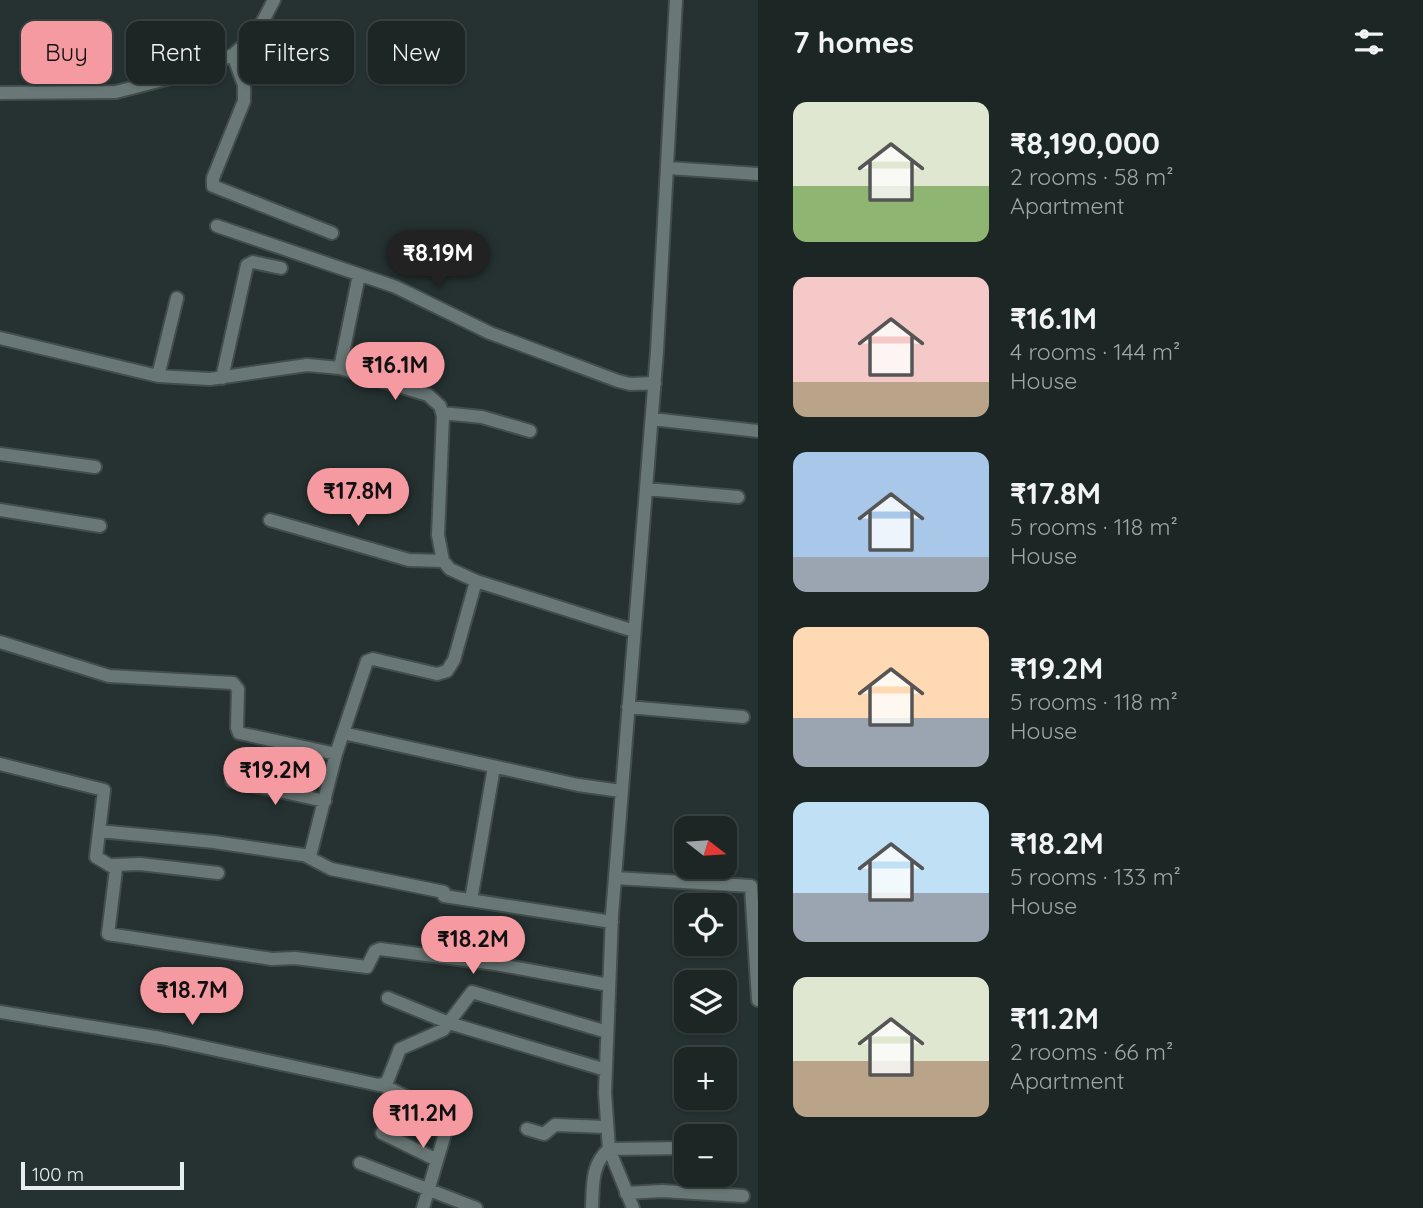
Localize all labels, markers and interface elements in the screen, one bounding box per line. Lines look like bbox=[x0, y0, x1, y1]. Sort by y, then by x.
chip: Buy bbox=[21, 21, 112, 84]
chip: Rent bbox=[126, 21, 225, 84]
chip: Filters bbox=[239, 21, 354, 84]
chip: New bbox=[368, 21, 465, 84]
text: 7 homes bbox=[793, 23, 914, 61]
icon: filters bbox=[1350, 23, 1388, 61]
text: ₹8,190,000 bbox=[1010, 124, 1160, 162]
icon: home bbox=[849, 130, 933, 214]
text: 2 rooms · 58 m² bbox=[1010, 162, 1173, 191]
text: Apartment bbox=[1010, 191, 1124, 220]
pin: ₹8.19M bbox=[381, 230, 495, 290]
text: ₹8.19M bbox=[403, 238, 473, 267]
text: ₹16.1M bbox=[1010, 299, 1097, 337]
icon: home bbox=[849, 305, 933, 389]
text: 4 rooms · 144 m² bbox=[1010, 337, 1180, 366]
pin: ₹16.1M bbox=[338, 342, 452, 402]
text: ₹16.1M bbox=[362, 350, 428, 379]
text: House bbox=[1010, 366, 1077, 395]
pin: ₹17.8M bbox=[301, 468, 415, 528]
text: ₹17.8M bbox=[1010, 474, 1101, 512]
text: ₹17.8M bbox=[323, 476, 393, 505]
icon: home bbox=[849, 480, 933, 564]
text: 5 rooms · 118 m² bbox=[1010, 512, 1178, 541]
text: House bbox=[1010, 541, 1077, 570]
text: ₹19.2M bbox=[1010, 649, 1103, 687]
icon: home bbox=[849, 655, 933, 739]
text: 5 rooms · 118 m² bbox=[1010, 687, 1178, 716]
text: House bbox=[1010, 716, 1077, 745]
pin: ₹19.2M bbox=[218, 748, 332, 807]
text: ₹19.2M bbox=[239, 755, 311, 784]
north arrow bbox=[674, 816, 737, 878]
map controls bbox=[674, 816, 737, 1187]
text: ₹18.2M bbox=[1010, 824, 1104, 862]
icon: home bbox=[849, 830, 933, 914]
text: 5 rooms · 133 m² bbox=[1010, 862, 1181, 891]
text: House bbox=[1010, 891, 1077, 920]
button: locate bbox=[674, 893, 737, 956]
pin: ₹18.2M bbox=[416, 916, 530, 976]
text: ₹18.2M bbox=[437, 924, 509, 953]
pin: ₹18.7M bbox=[135, 968, 249, 1027]
button: layers bbox=[674, 970, 737, 1033]
text: ₹18.7M bbox=[156, 975, 228, 1004]
text: ₹11.2M bbox=[1010, 999, 1099, 1037]
icon: home bbox=[849, 1005, 933, 1089]
text: 2 rooms · 66 m² bbox=[1010, 1037, 1173, 1066]
button: + bbox=[674, 1047, 737, 1110]
text: Apartment bbox=[1010, 1066, 1124, 1095]
pin: ₹11.2M bbox=[366, 1090, 480, 1150]
text: ₹11.2M bbox=[389, 1098, 457, 1127]
button: − bbox=[674, 1124, 737, 1187]
scale bar bbox=[21, 1159, 184, 1191]
text: 100 m bbox=[32, 1162, 84, 1186]

